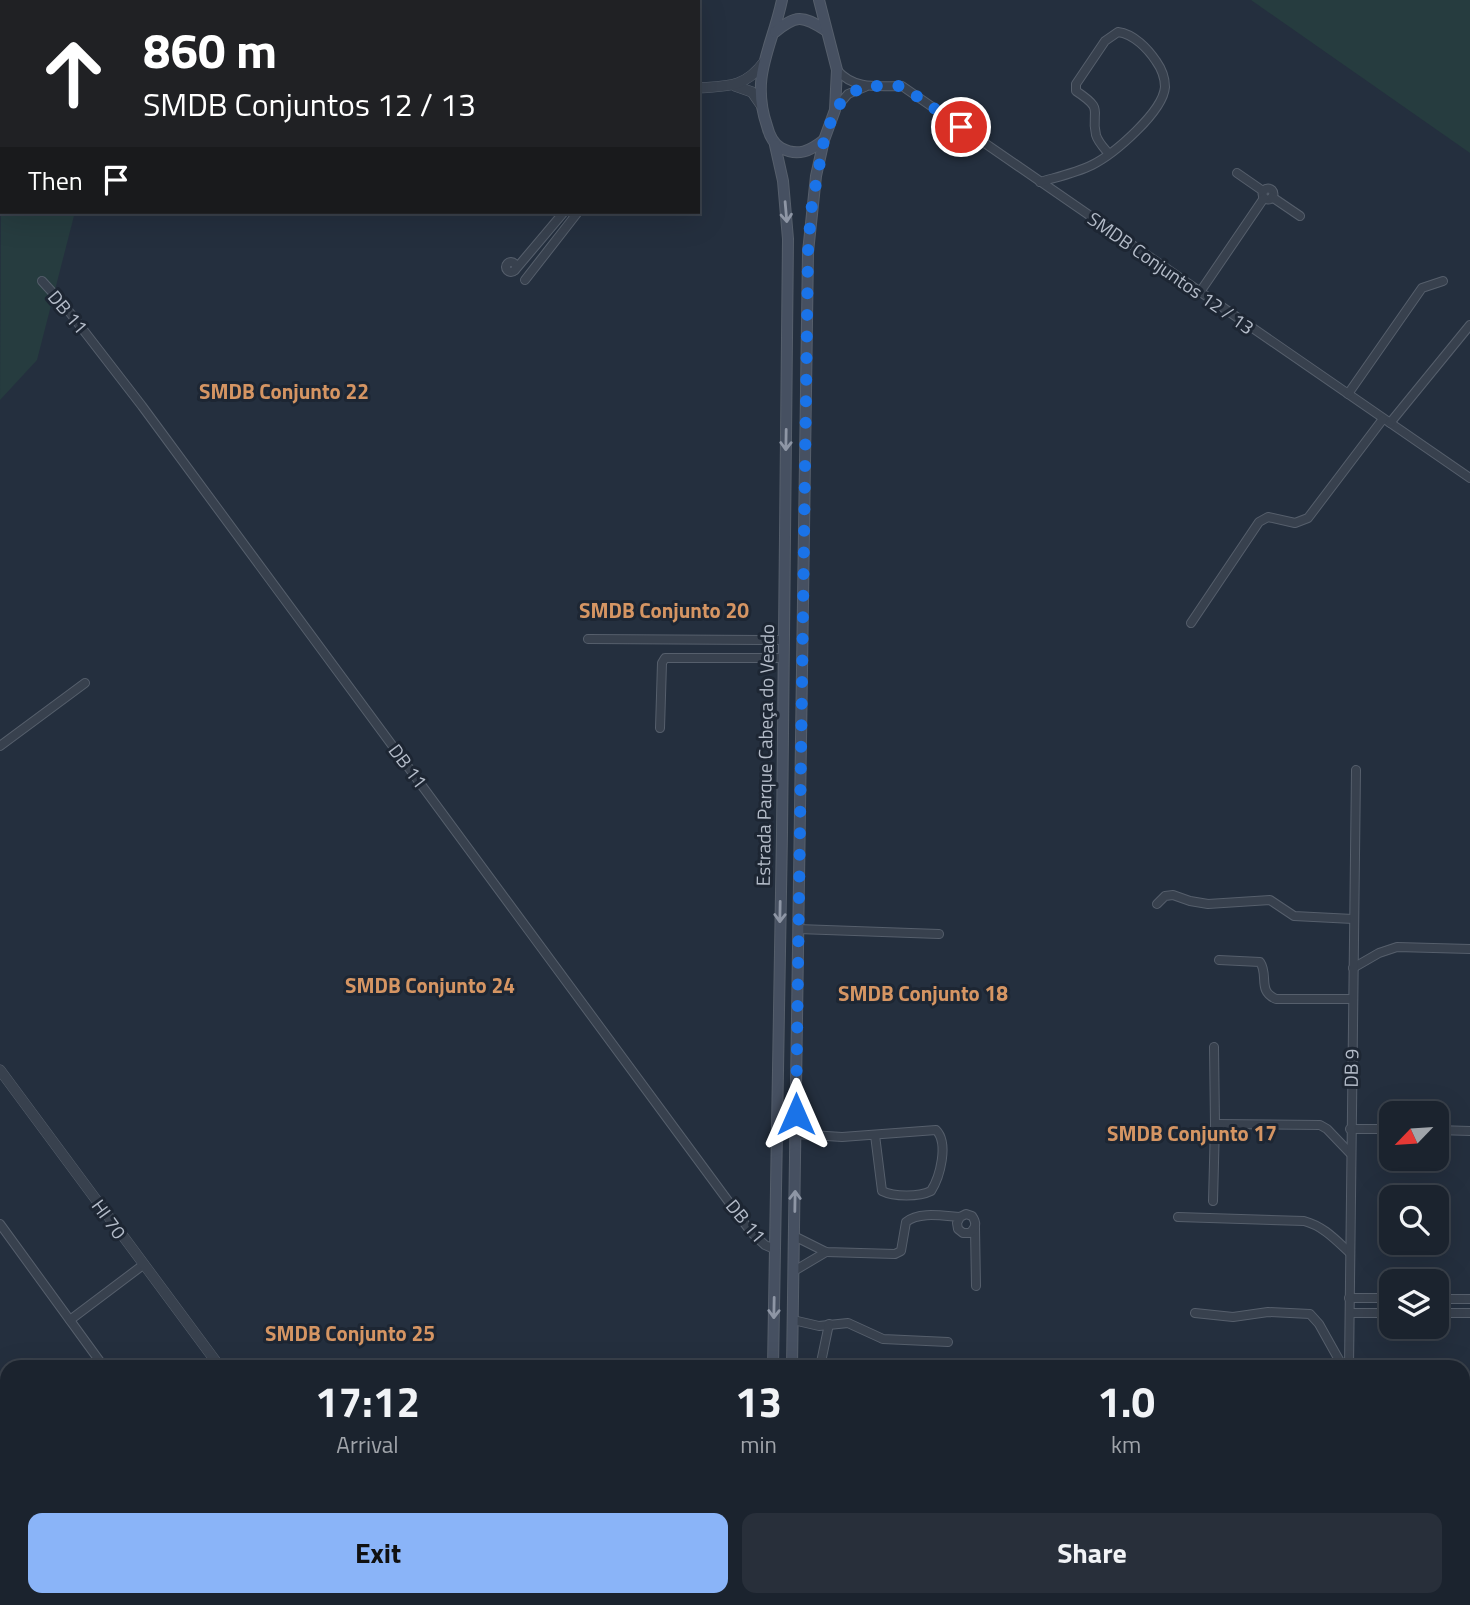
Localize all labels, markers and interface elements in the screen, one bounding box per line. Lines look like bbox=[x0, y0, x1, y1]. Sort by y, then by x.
text: 860 m bbox=[143, 12, 277, 87]
icon: ahead bbox=[28, 28, 119, 119]
text: SMDB Conjuntos 12 / 13 bbox=[143, 80, 476, 128]
pin bbox=[931, 97, 991, 157]
icon: arrive bbox=[942, 108, 980, 146]
text: Then bbox=[28, 161, 83, 200]
icon: arrive bbox=[97, 161, 135, 199]
one-way arrow bbox=[780, 200, 793, 223]
street label: SMDB Conjuntos 12 / 13 bbox=[1082, 204, 1261, 341]
street label: DB 11 bbox=[41, 283, 95, 340]
district label: SMDB Conjunto 22 bbox=[199, 375, 369, 407]
one-way arrow bbox=[779, 428, 793, 451]
district label: SMDB Conjunto 20 bbox=[579, 594, 749, 626]
street label: Estrada Parque Cabeça do Veado bbox=[748, 624, 781, 886]
street label: DB 11 bbox=[382, 737, 435, 794]
one-way arrow bbox=[773, 900, 787, 923]
district label: SMDB Conjunto 24 bbox=[345, 969, 515, 1001]
district label: SMDB Conjunto 18 bbox=[838, 977, 1008, 1009]
street label: DB 9 bbox=[1336, 1048, 1365, 1088]
position arrow bbox=[759, 1077, 833, 1151]
north arrow bbox=[1379, 1101, 1449, 1171]
map controls bbox=[1379, 1101, 1449, 1339]
district label: SMDB Conjunto 17 bbox=[1107, 1117, 1277, 1149]
button: search bbox=[1379, 1185, 1449, 1255]
one-way arrow bbox=[788, 1189, 802, 1212]
street label: DB 11 bbox=[719, 1192, 773, 1249]
street label: HI 70 bbox=[85, 1193, 134, 1245]
button: layers bbox=[1379, 1269, 1449, 1339]
one-way arrow bbox=[767, 1296, 781, 1319]
district label: SMDB Conjunto 25 bbox=[265, 1317, 435, 1349]
text: 17:12 bbox=[315, 1369, 420, 1433]
text: 13 bbox=[735, 1369, 782, 1433]
text: 1.0 bbox=[1097, 1369, 1155, 1433]
text: Arrival bbox=[336, 1427, 399, 1462]
text: min bbox=[740, 1427, 777, 1462]
text: km bbox=[1111, 1427, 1141, 1462]
button: Exit bbox=[28, 1513, 728, 1593]
button: Share bbox=[742, 1513, 1442, 1593]

